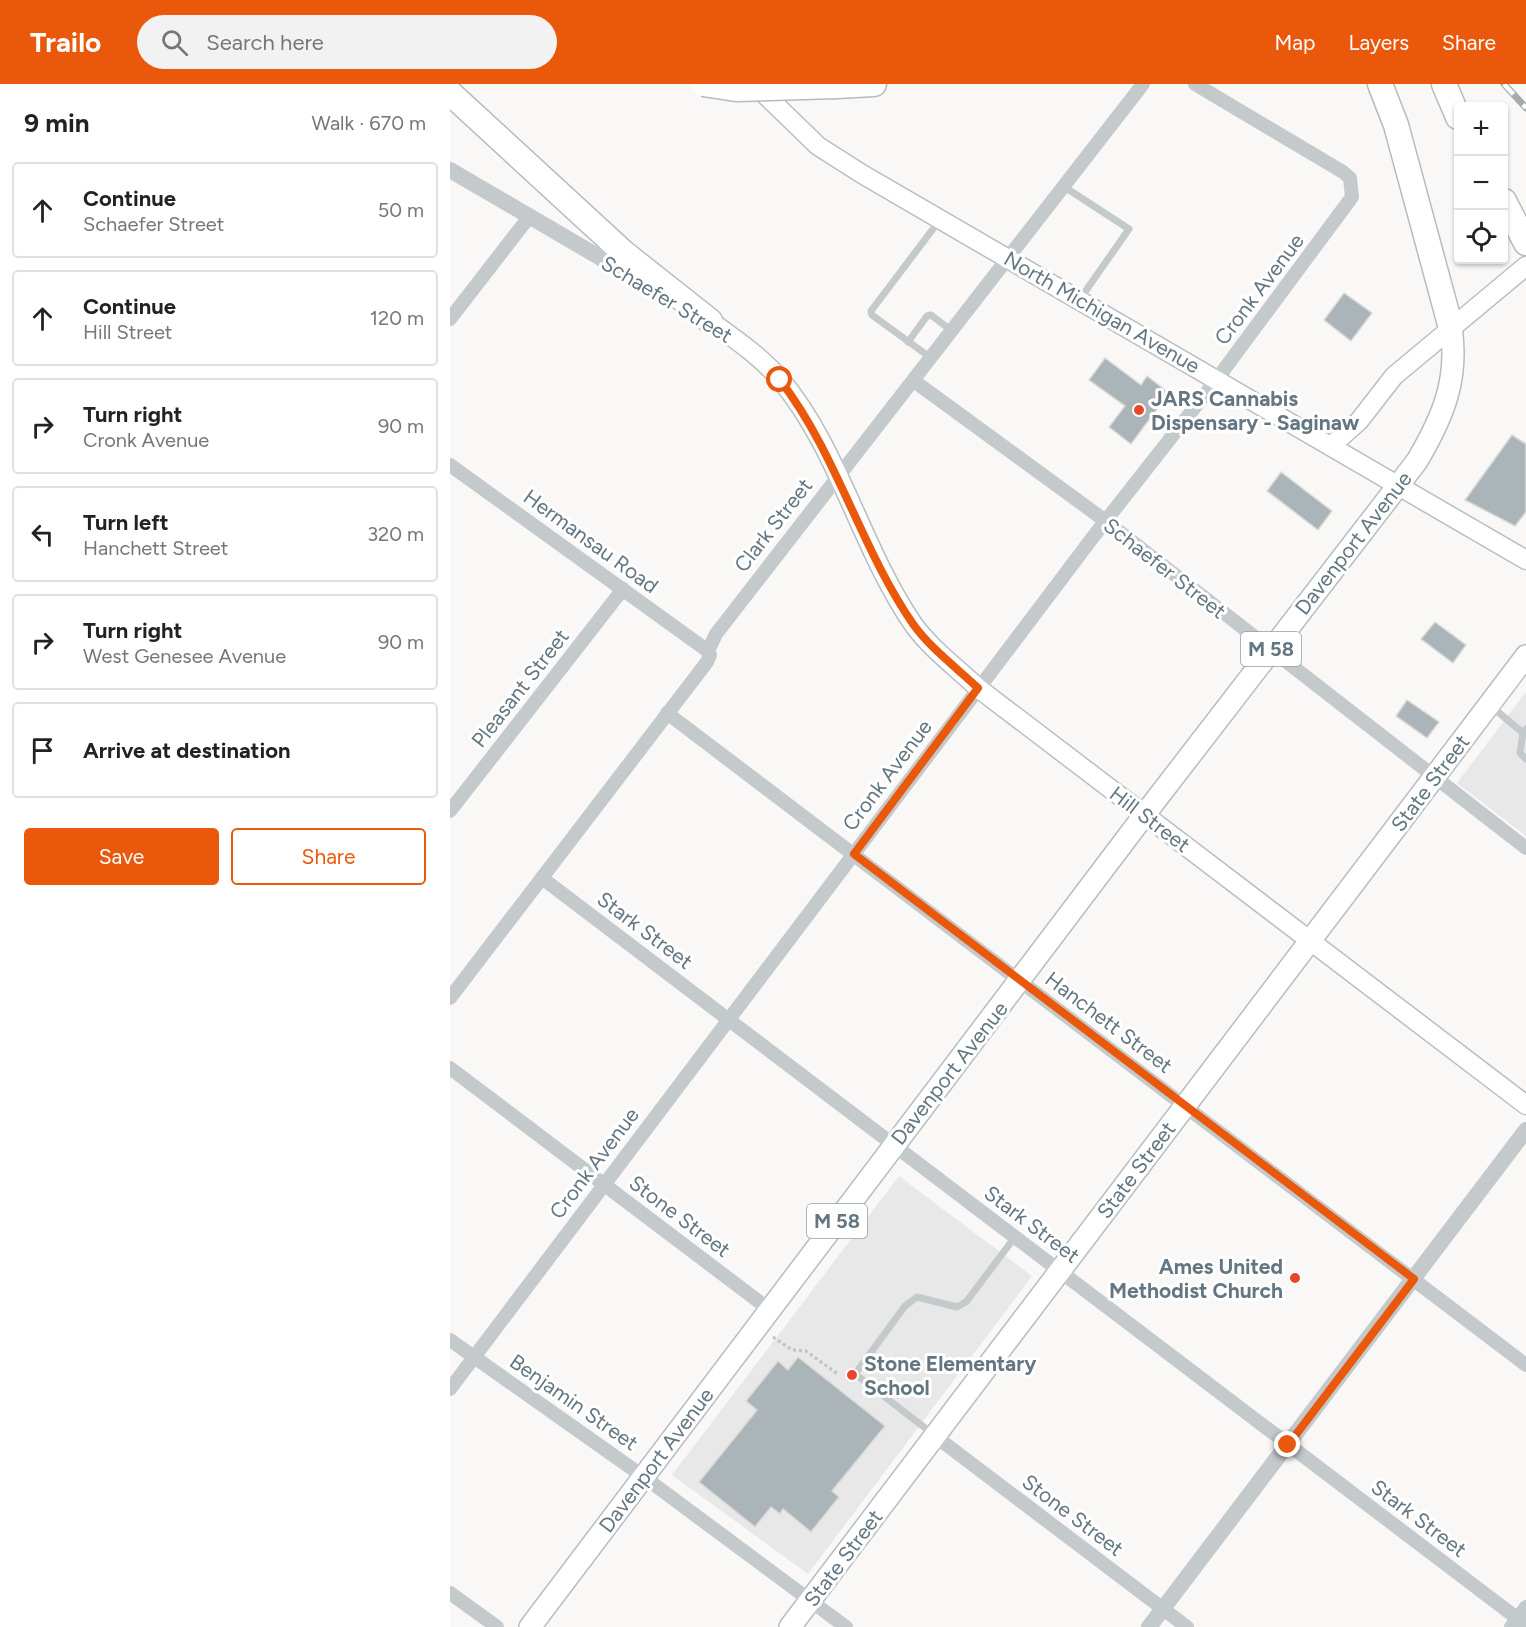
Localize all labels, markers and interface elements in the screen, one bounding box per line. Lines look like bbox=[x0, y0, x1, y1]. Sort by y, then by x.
search box bbox=[137, 15, 557, 69]
text: Trailo bbox=[30, 25, 101, 59]
icon: search bbox=[158, 26, 191, 59]
text: Search here bbox=[206, 29, 324, 56]
text: Map bbox=[1275, 30, 1315, 55]
text: Layers bbox=[1348, 30, 1409, 55]
text: Share bbox=[1442, 30, 1496, 55]
map controls bbox=[1454, 102, 1508, 264]
button: + bbox=[1454, 102, 1508, 156]
text: 9 min bbox=[24, 107, 90, 139]
text: Walk · 670 m bbox=[312, 111, 426, 135]
button: − bbox=[1454, 156, 1508, 210]
text: Continue bbox=[83, 185, 176, 212]
icon: ahead bbox=[26, 194, 59, 227]
text: 50 m bbox=[378, 198, 424, 222]
button: locate bbox=[1454, 210, 1508, 264]
text: Schaefer Street bbox=[83, 212, 224, 236]
street label: Cronk Avenue bbox=[1209, 229, 1309, 349]
street label: North Michigan Avenue bbox=[1000, 246, 1204, 378]
street label: Schaefer Street bbox=[597, 250, 737, 348]
text: Continue bbox=[83, 293, 176, 320]
icon: ahead bbox=[26, 302, 59, 335]
text: 120 m bbox=[370, 306, 424, 330]
text: Hill Street bbox=[83, 320, 172, 344]
route start bbox=[766, 366, 792, 392]
place label: JARS Cannabis Dispensary - Saginaw bbox=[1151, 386, 1360, 435]
text: Turn right bbox=[83, 401, 182, 428]
marker: JARS Cannabis Dispensary - Saginaw bbox=[1132, 403, 1146, 417]
icon: right bbox=[26, 410, 59, 443]
text: 90 m bbox=[378, 414, 424, 438]
text: Cronk Avenue bbox=[83, 428, 209, 452]
street label: Davenport Avenue bbox=[1289, 466, 1417, 620]
street label: Clark Street bbox=[729, 473, 817, 577]
street label: Hermansau Road bbox=[519, 484, 663, 598]
text: Turn left bbox=[83, 509, 169, 536]
street label: Schaefer Street bbox=[1099, 512, 1231, 624]
icon: left bbox=[26, 518, 59, 551]
text: 320 m bbox=[367, 522, 424, 546]
text: Hanchett Street bbox=[83, 536, 228, 560]
text: Turn right bbox=[83, 617, 182, 644]
street label: Pleasant Street bbox=[466, 624, 574, 752]
icon: right bbox=[26, 626, 59, 659]
text: 90 m bbox=[378, 630, 424, 654]
road number: M 58 bbox=[1241, 632, 1301, 666]
text: West Genesee Avenue bbox=[83, 644, 286, 668]
street label: Cronk Avenue bbox=[837, 715, 937, 835]
street label: State Street bbox=[1385, 730, 1475, 836]
icon: arrive bbox=[26, 734, 59, 767]
text: Arrive at destination bbox=[83, 737, 291, 764]
street label: Hill Street bbox=[1105, 781, 1195, 857]
button: Save bbox=[24, 828, 219, 885]
button: Share bbox=[231, 828, 426, 885]
street label: Stark Street bbox=[592, 886, 698, 974]
street label: Hanchett Street bbox=[1041, 966, 1178, 1078]
street label: Davenport Avenue bbox=[885, 996, 1013, 1150]
street label: Cronk Avenue bbox=[544, 1103, 644, 1223]
street label: State Street bbox=[1091, 1117, 1181, 1223]
street label: Stone Street bbox=[625, 1170, 736, 1262]
street label: Stark Street bbox=[979, 1180, 1085, 1268]
road number: M 58 bbox=[807, 1204, 867, 1238]
place label: Ames United Methodist Church bbox=[1109, 1254, 1283, 1303]
marker: Ames United Methodist Church bbox=[1288, 1271, 1302, 1285]
street label: Benjamin Street bbox=[505, 1349, 643, 1456]
place label: Stone Elementary School bbox=[864, 1351, 1037, 1400]
marker: Stone Elementary School bbox=[845, 1368, 859, 1382]
street label: Davenport Avenue bbox=[593, 1383, 719, 1537]
route end bbox=[1274, 1431, 1300, 1457]
street label: Stone Street bbox=[1018, 1469, 1129, 1561]
street label: Stark Street bbox=[1366, 1474, 1472, 1562]
street label: State Street bbox=[798, 1505, 888, 1611]

